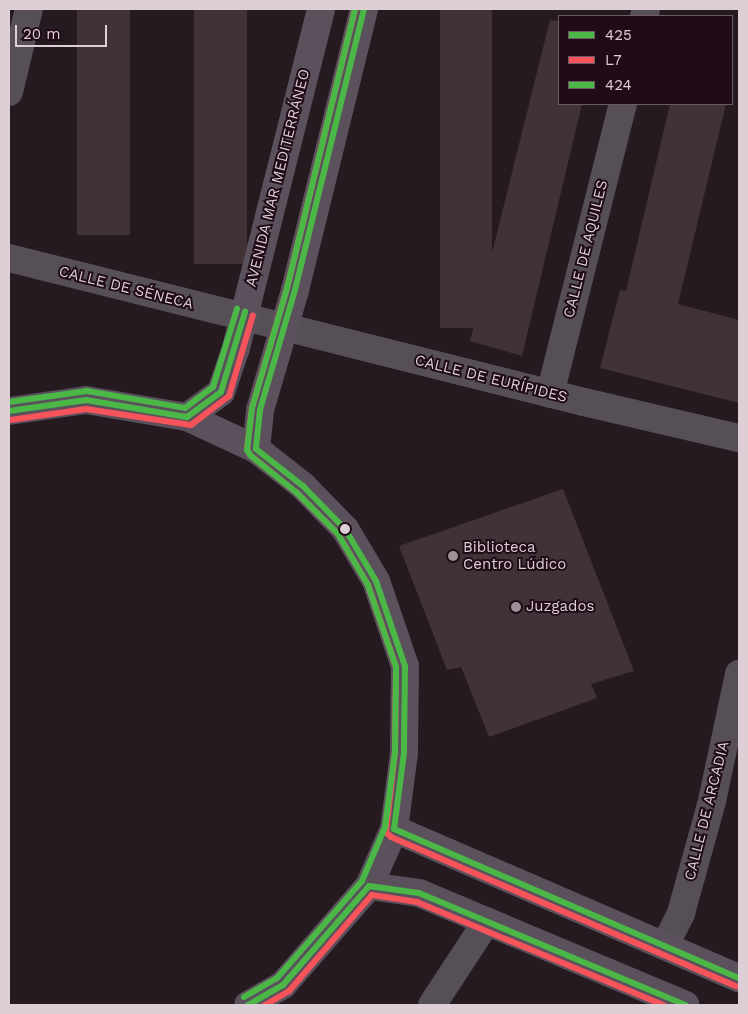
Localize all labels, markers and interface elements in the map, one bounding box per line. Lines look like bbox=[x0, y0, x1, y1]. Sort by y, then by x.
scale bar bbox=[18, 15, 110, 47]
legend bbox=[558, 15, 733, 105]
text: 20 m bbox=[23, 25, 61, 43]
text: 425 bbox=[605, 26, 632, 44]
text: L7 bbox=[605, 51, 622, 69]
street label: AVENIDA MAR MEDITERRÁNEO bbox=[242, 67, 314, 289]
text: 424 bbox=[605, 76, 632, 94]
street label: CALLE DE AQUILES bbox=[560, 178, 612, 320]
street label: CALLE DE SÉNECA bbox=[57, 263, 195, 313]
street label: CALLE DE EURÍPIDES bbox=[413, 351, 569, 407]
unlabelled marker bbox=[340, 524, 350, 534]
place label: Biblioteca Centro Lúdico bbox=[463, 538, 566, 573]
marker: Biblioteca Centro Lúdico bbox=[447, 550, 459, 562]
place label: Juzgados bbox=[526, 598, 594, 616]
marker: Juzgados bbox=[510, 601, 522, 613]
street label: CALLE DE ARCADIA bbox=[681, 739, 733, 883]

